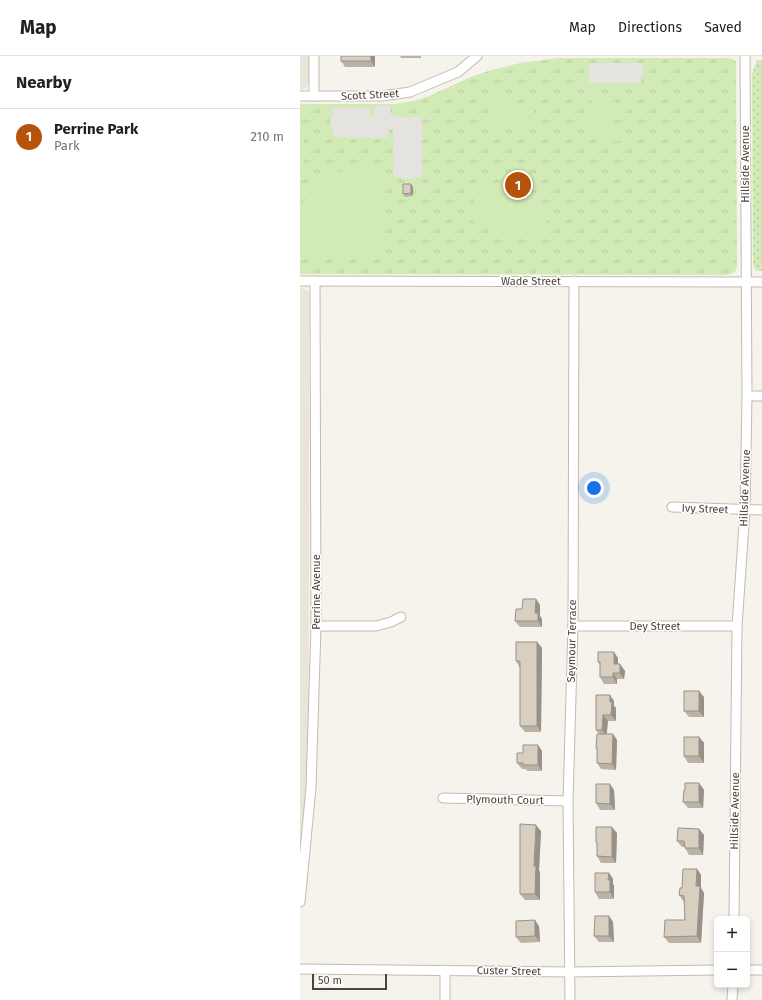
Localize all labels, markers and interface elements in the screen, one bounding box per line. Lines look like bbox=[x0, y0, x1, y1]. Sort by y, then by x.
text: Map bbox=[20, 16, 57, 39]
text: Map bbox=[569, 19, 596, 36]
text: Directions bbox=[618, 19, 682, 36]
text: Saved bbox=[704, 19, 742, 36]
text: Nearby bbox=[16, 72, 71, 93]
street label: Scott Street bbox=[341, 87, 399, 103]
text: Perrine Park bbox=[54, 120, 138, 138]
street label: Hillside Avenue bbox=[739, 125, 752, 203]
text: 1 bbox=[26, 129, 32, 144]
text: 210 m bbox=[250, 129, 284, 144]
text: Park bbox=[54, 138, 80, 153]
pin: 1 bbox=[505, 170, 531, 200]
street label: Wade Street bbox=[501, 275, 561, 288]
street label: Hillside Avenue bbox=[737, 449, 753, 527]
your location bbox=[584, 478, 604, 498]
street label: Ivy Street bbox=[681, 502, 729, 516]
street label: Perrine Avenue bbox=[310, 554, 323, 630]
street label: Seymour Terrace bbox=[565, 599, 579, 683]
street label: Dey Street bbox=[629, 620, 681, 633]
street label: Hillside Avenue bbox=[728, 772, 742, 850]
street label: Plymouth Court bbox=[466, 793, 544, 807]
map controls bbox=[714, 916, 750, 988]
button: + bbox=[714, 916, 750, 952]
button: − bbox=[714, 952, 750, 988]
street label: Custer Street bbox=[477, 964, 541, 978]
scale bar bbox=[312, 972, 387, 991]
text: 50 m bbox=[318, 974, 342, 987]

